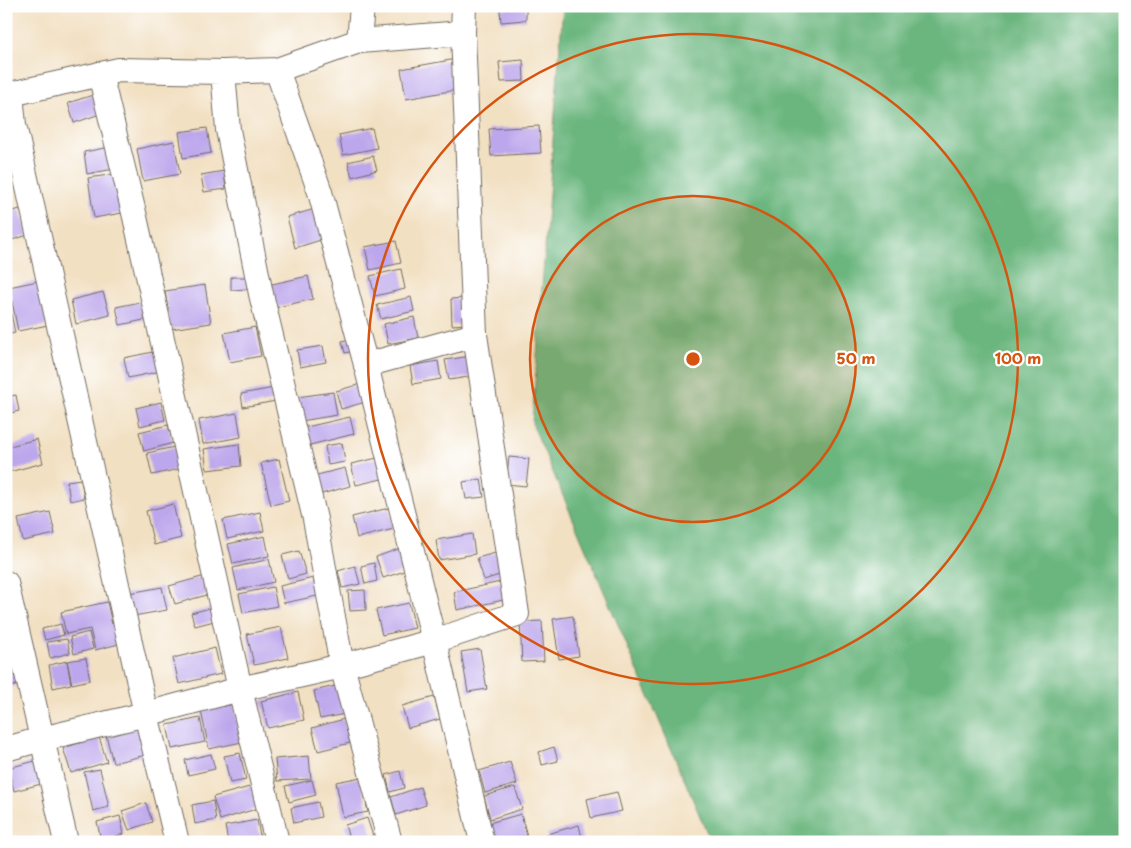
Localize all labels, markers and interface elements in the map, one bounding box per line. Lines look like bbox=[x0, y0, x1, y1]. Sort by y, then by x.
text: 50 m bbox=[837, 346, 875, 369]
text: 100 m bbox=[995, 346, 1041, 369]
centre of rings bbox=[684, 350, 702, 368]

